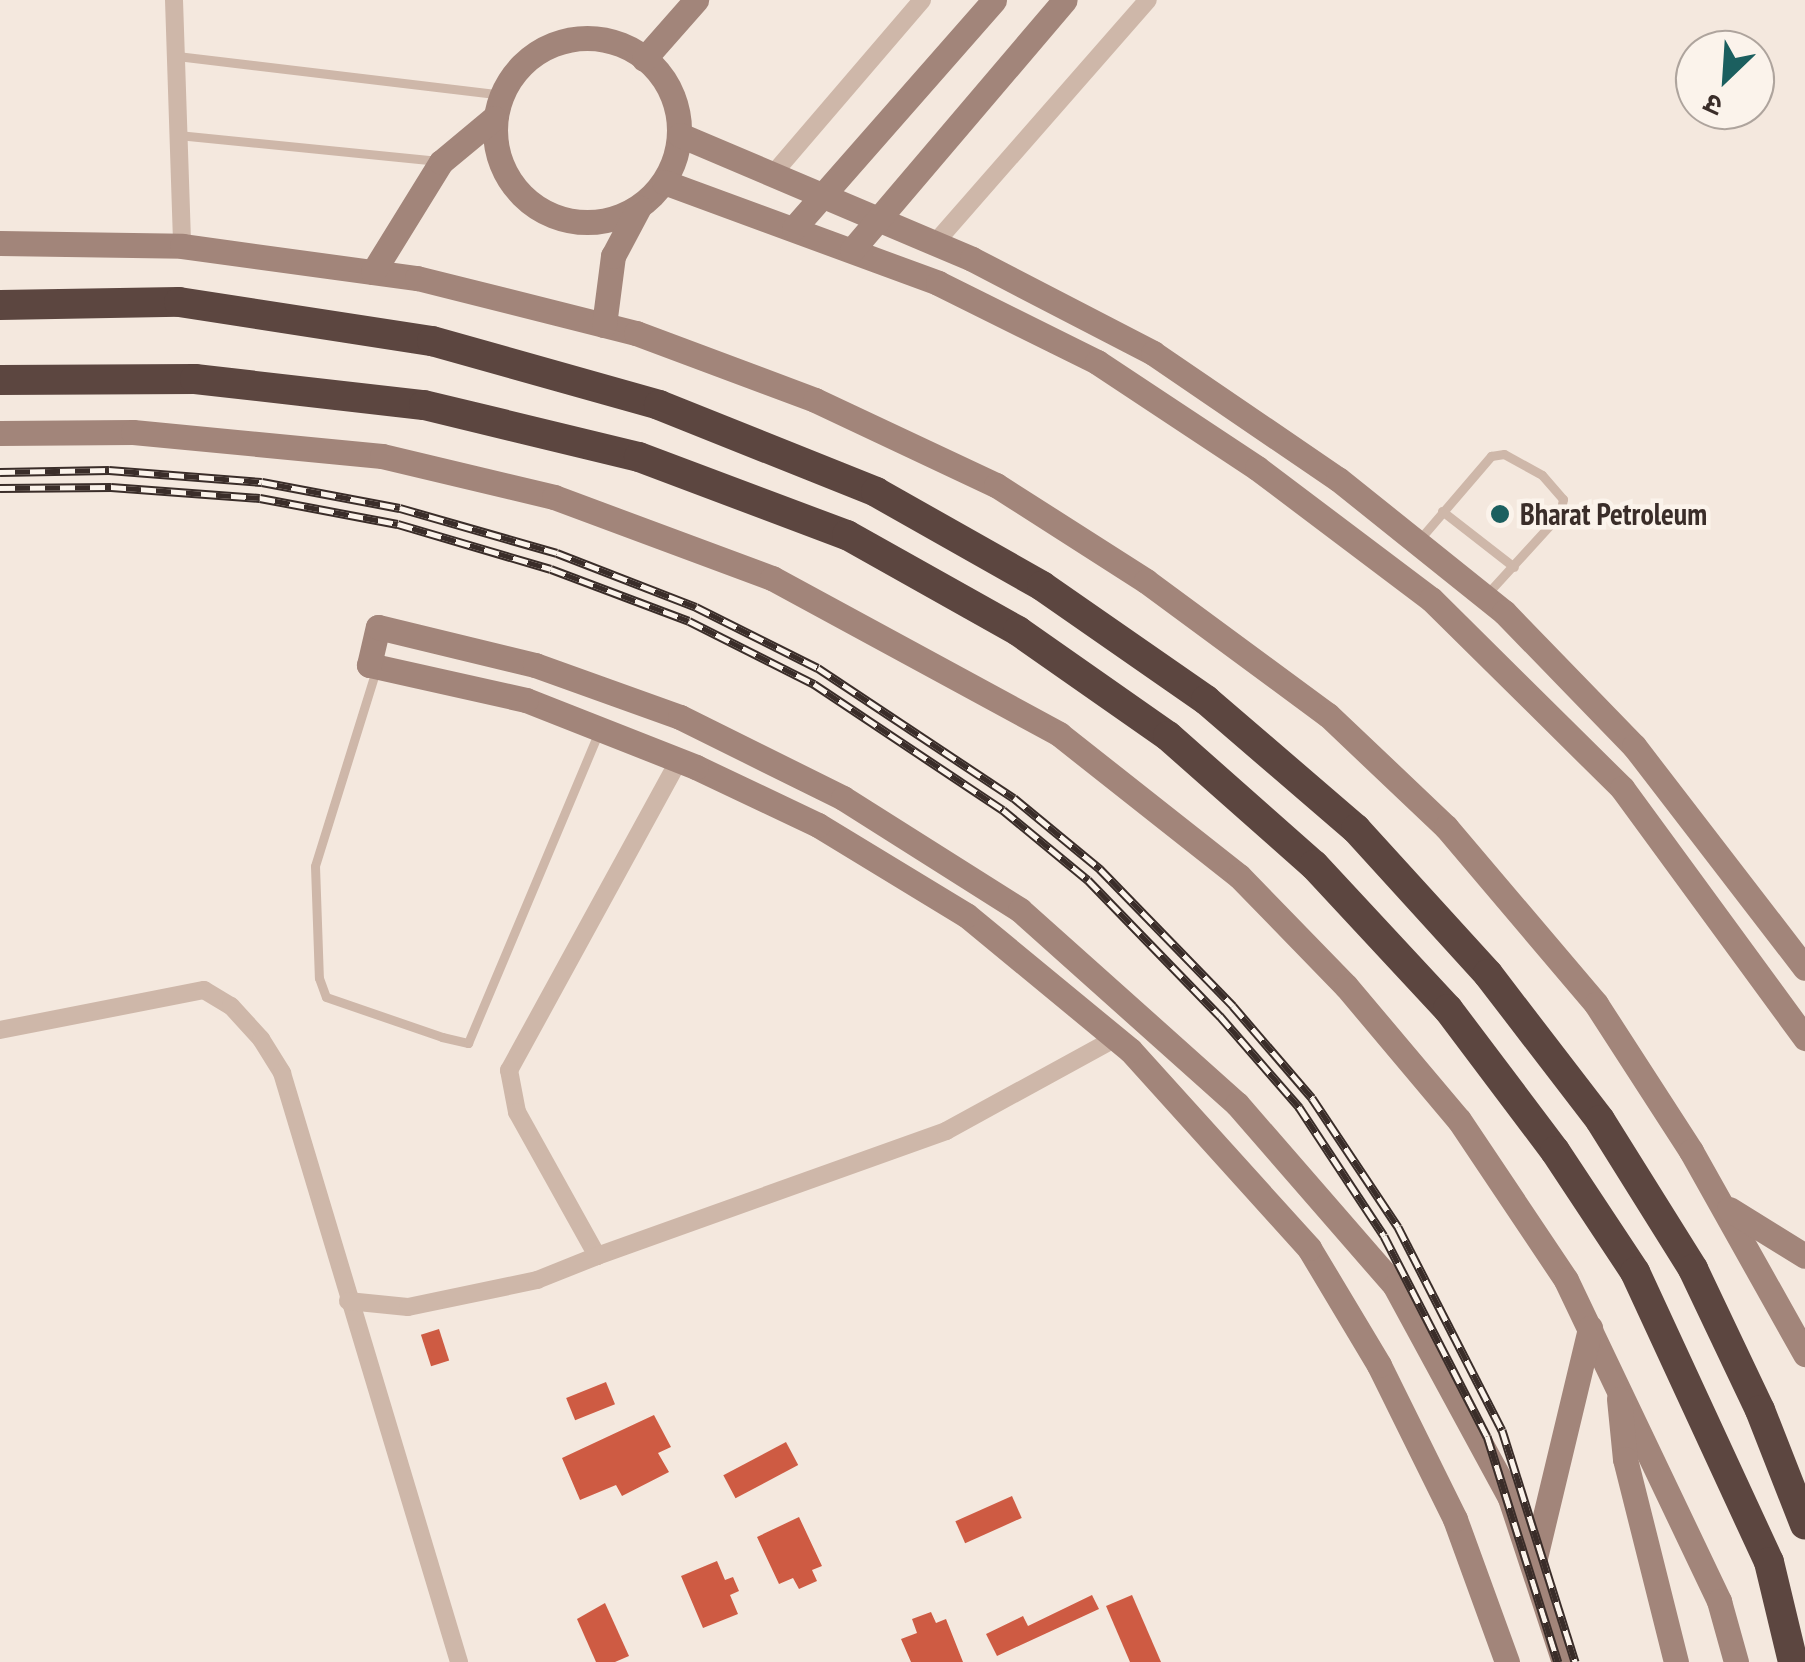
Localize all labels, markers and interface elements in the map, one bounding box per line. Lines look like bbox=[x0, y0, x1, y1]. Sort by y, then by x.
north arrow bbox=[1675, 30, 1775, 130]
text: उ bbox=[1698, 86, 1728, 126]
place label: Bharat Petroleum bbox=[1520, 496, 1707, 532]
marker: Bharat Petroleum bbox=[1489, 503, 1511, 525]

